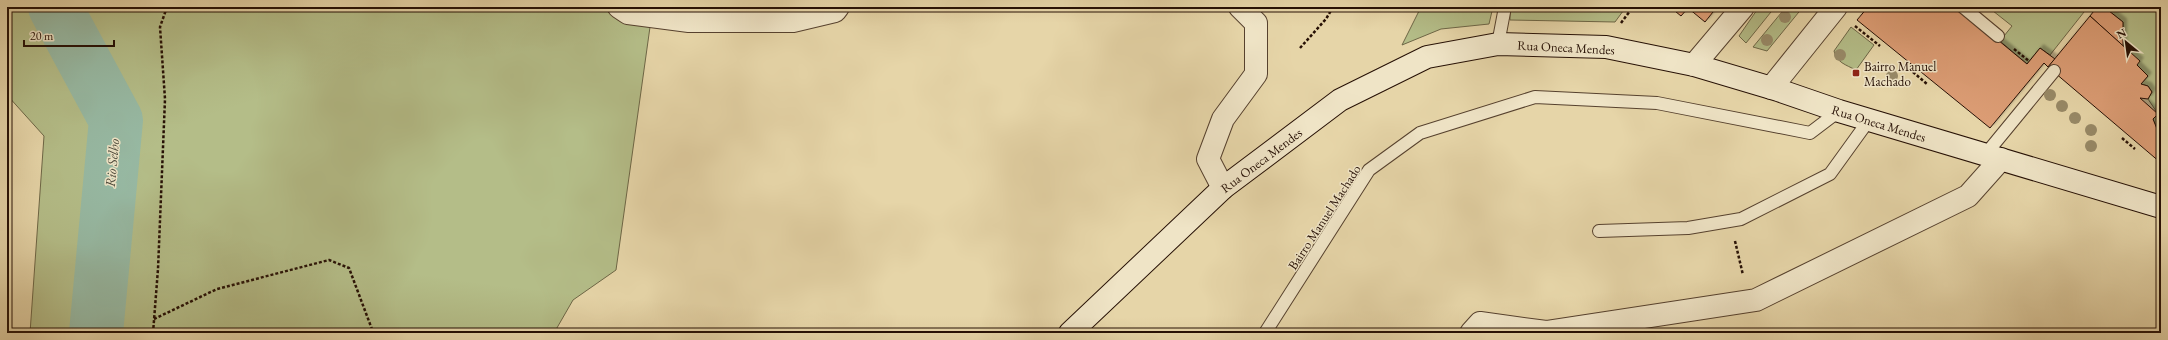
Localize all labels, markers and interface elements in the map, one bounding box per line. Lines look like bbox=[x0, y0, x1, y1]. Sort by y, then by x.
scale bar bbox=[24, 22, 114, 48]
north arrow bbox=[2106, 22, 2146, 62]
text: N bbox=[2114, 25, 2129, 42]
text: 20 m bbox=[30, 28, 54, 44]
street label: Rua Oneca Mendes bbox=[1517, 36, 1615, 59]
place label: Bairro Manuel Machado bbox=[1864, 58, 1936, 90]
marker: Bairro Manuel Machado bbox=[1851, 68, 1861, 78]
street label: Rua Oneca Mendes bbox=[1830, 101, 1928, 146]
street label: Rua Oneca Mendes bbox=[1217, 124, 1305, 197]
water label: Rio Selho bbox=[101, 137, 123, 188]
street label: Bairro Manuel Machado bbox=[1284, 162, 1365, 273]

